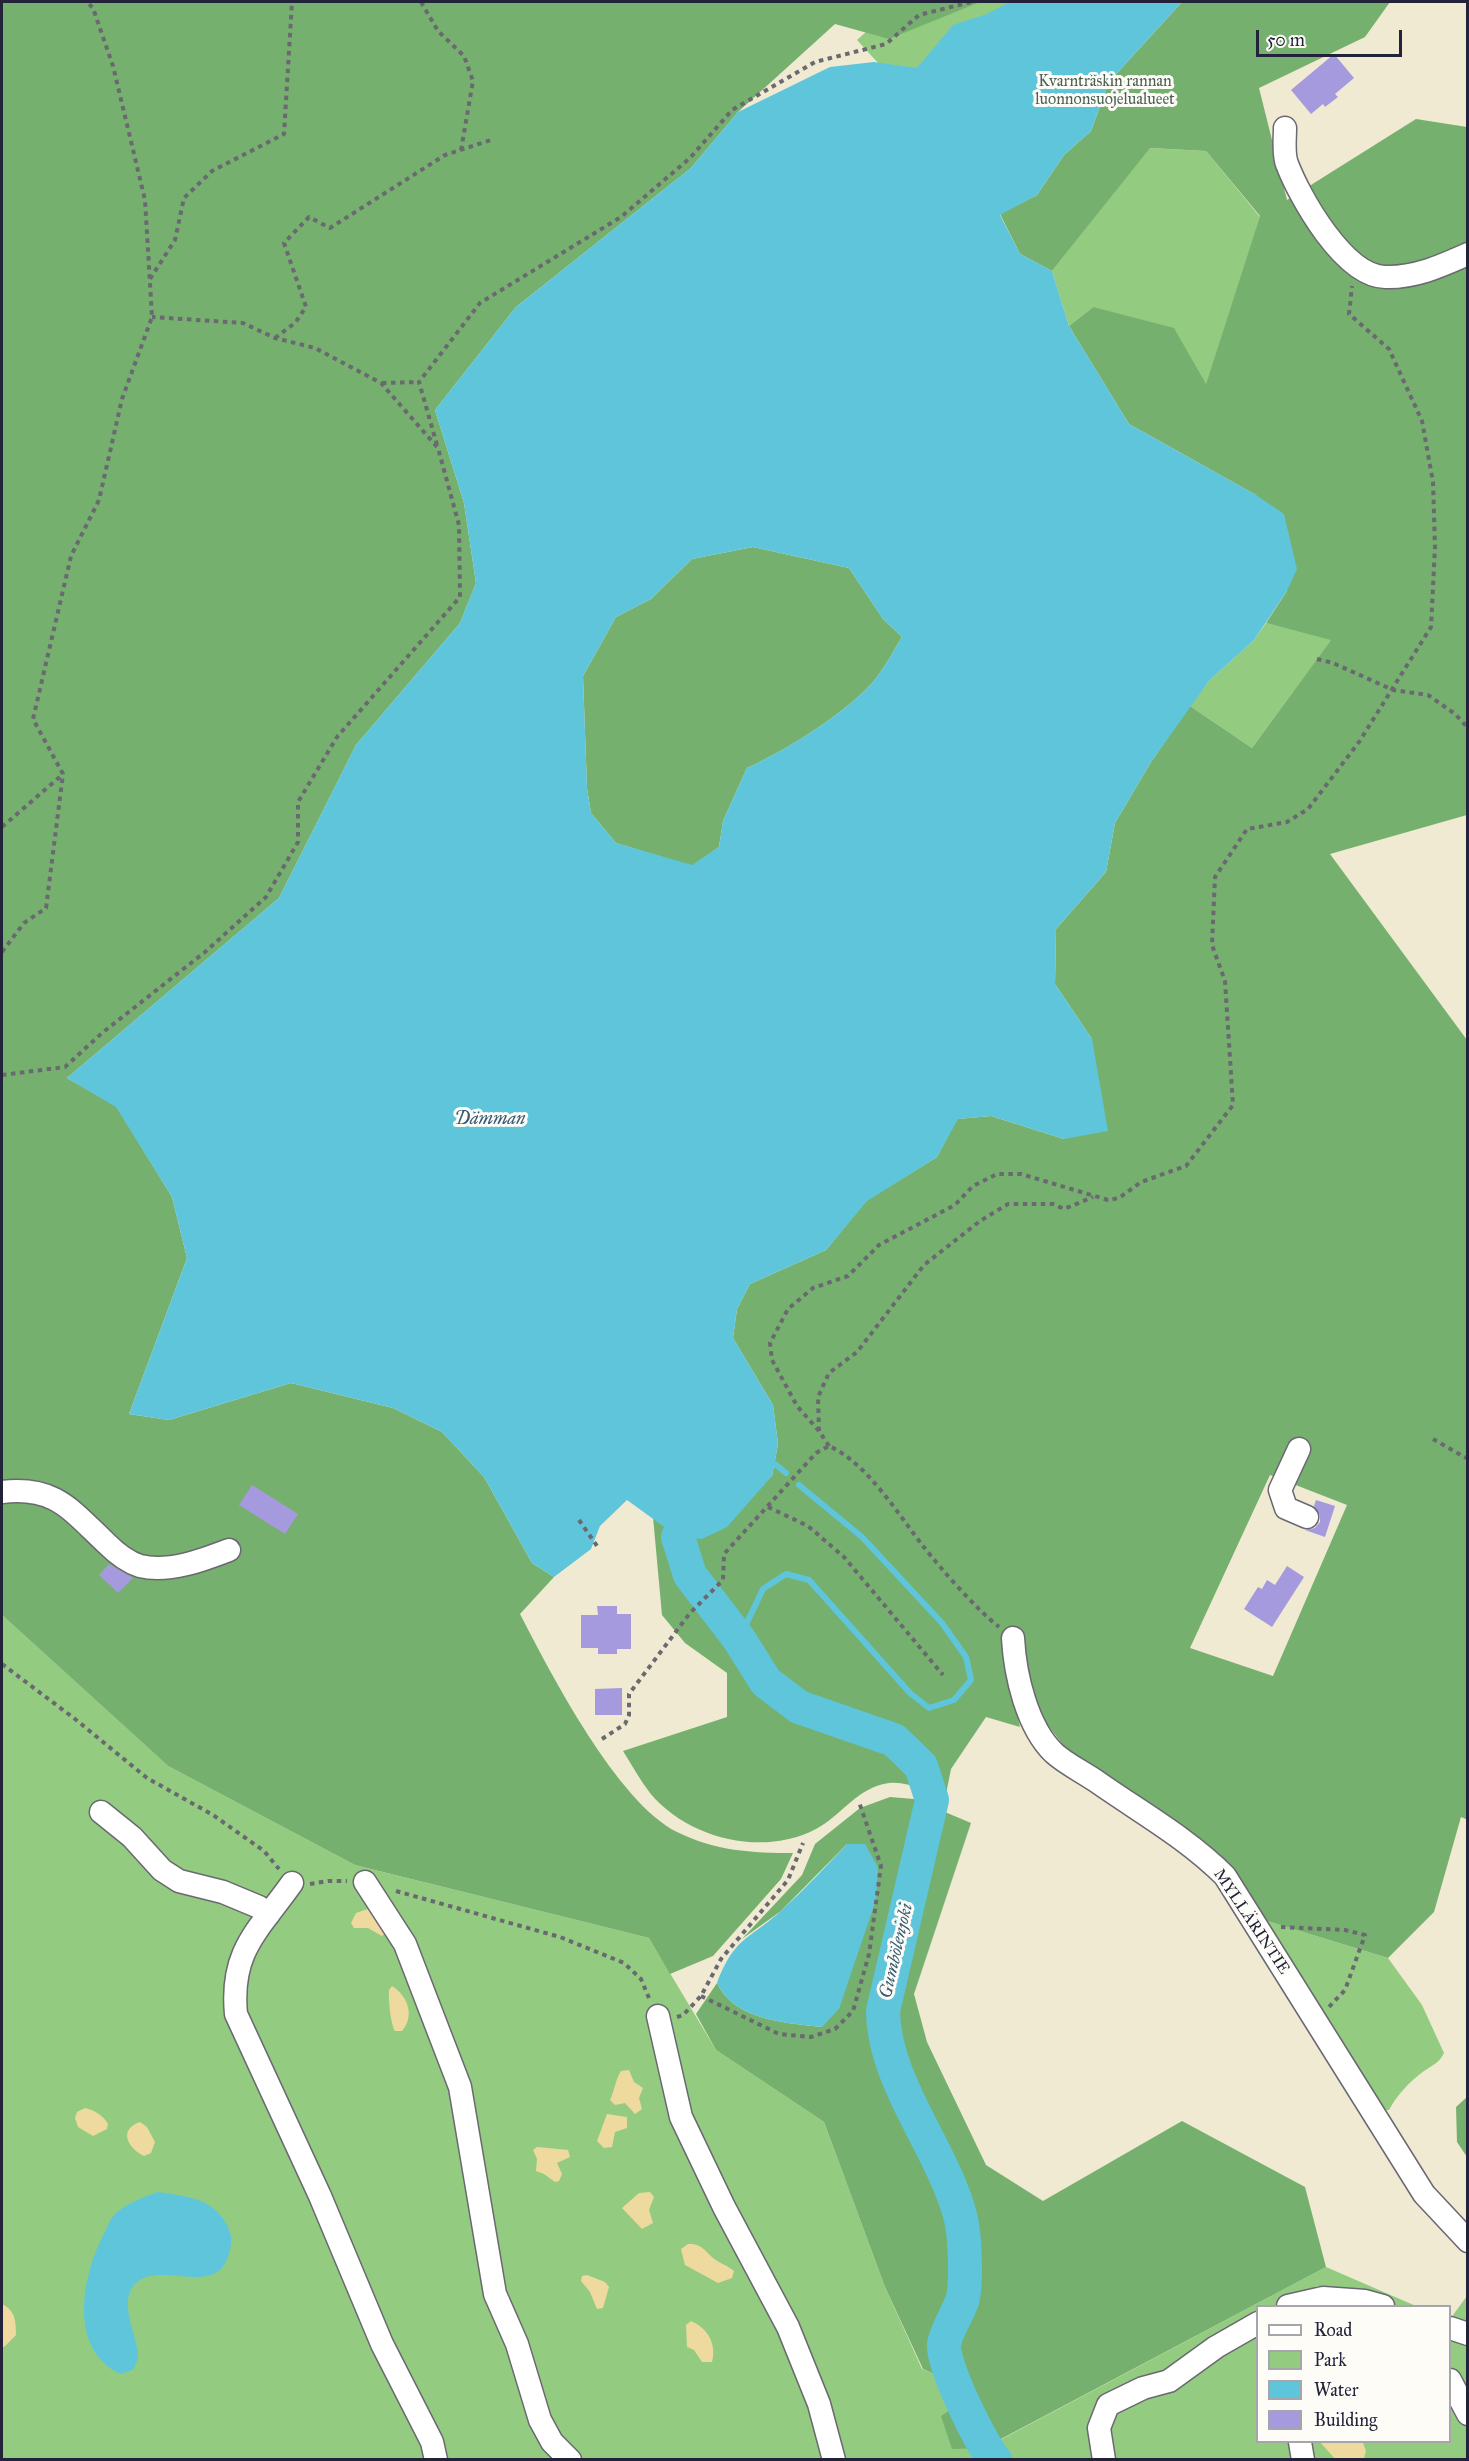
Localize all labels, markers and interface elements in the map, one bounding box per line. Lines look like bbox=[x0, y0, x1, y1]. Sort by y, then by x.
scale bar bbox=[1259, 18, 1404, 56]
text: 50 m bbox=[1267, 29, 1305, 51]
park label: Kvarnträskin rannan luonnonsuojelualueet bbox=[1035, 72, 1175, 110]
water label: Dämman bbox=[455, 1109, 525, 1131]
street label: MYLLÄRINTIE bbox=[1209, 1866, 1293, 1978]
water label: Gumbölenjoki bbox=[876, 1901, 918, 2001]
legend bbox=[1256, 2305, 1451, 2443]
text: Road bbox=[1314, 2319, 1352, 2341]
text: Park bbox=[1314, 2349, 1347, 2371]
text: Water bbox=[1314, 2379, 1358, 2401]
text: Building bbox=[1314, 2409, 1377, 2431]

